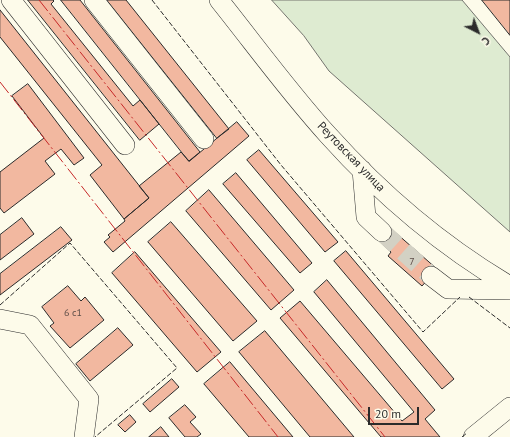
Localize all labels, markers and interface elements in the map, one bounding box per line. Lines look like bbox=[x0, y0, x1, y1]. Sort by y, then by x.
north arrow bbox=[458, 12, 498, 52]
text: С bbox=[479, 34, 493, 48]
street label: Реутовская улица bbox=[314, 119, 388, 195]
house number: 7 bbox=[409, 256, 415, 268]
house number: 6 с1 bbox=[64, 307, 82, 319]
scale bar bbox=[370, 399, 421, 425]
text: 20 m bbox=[375, 406, 401, 421]

